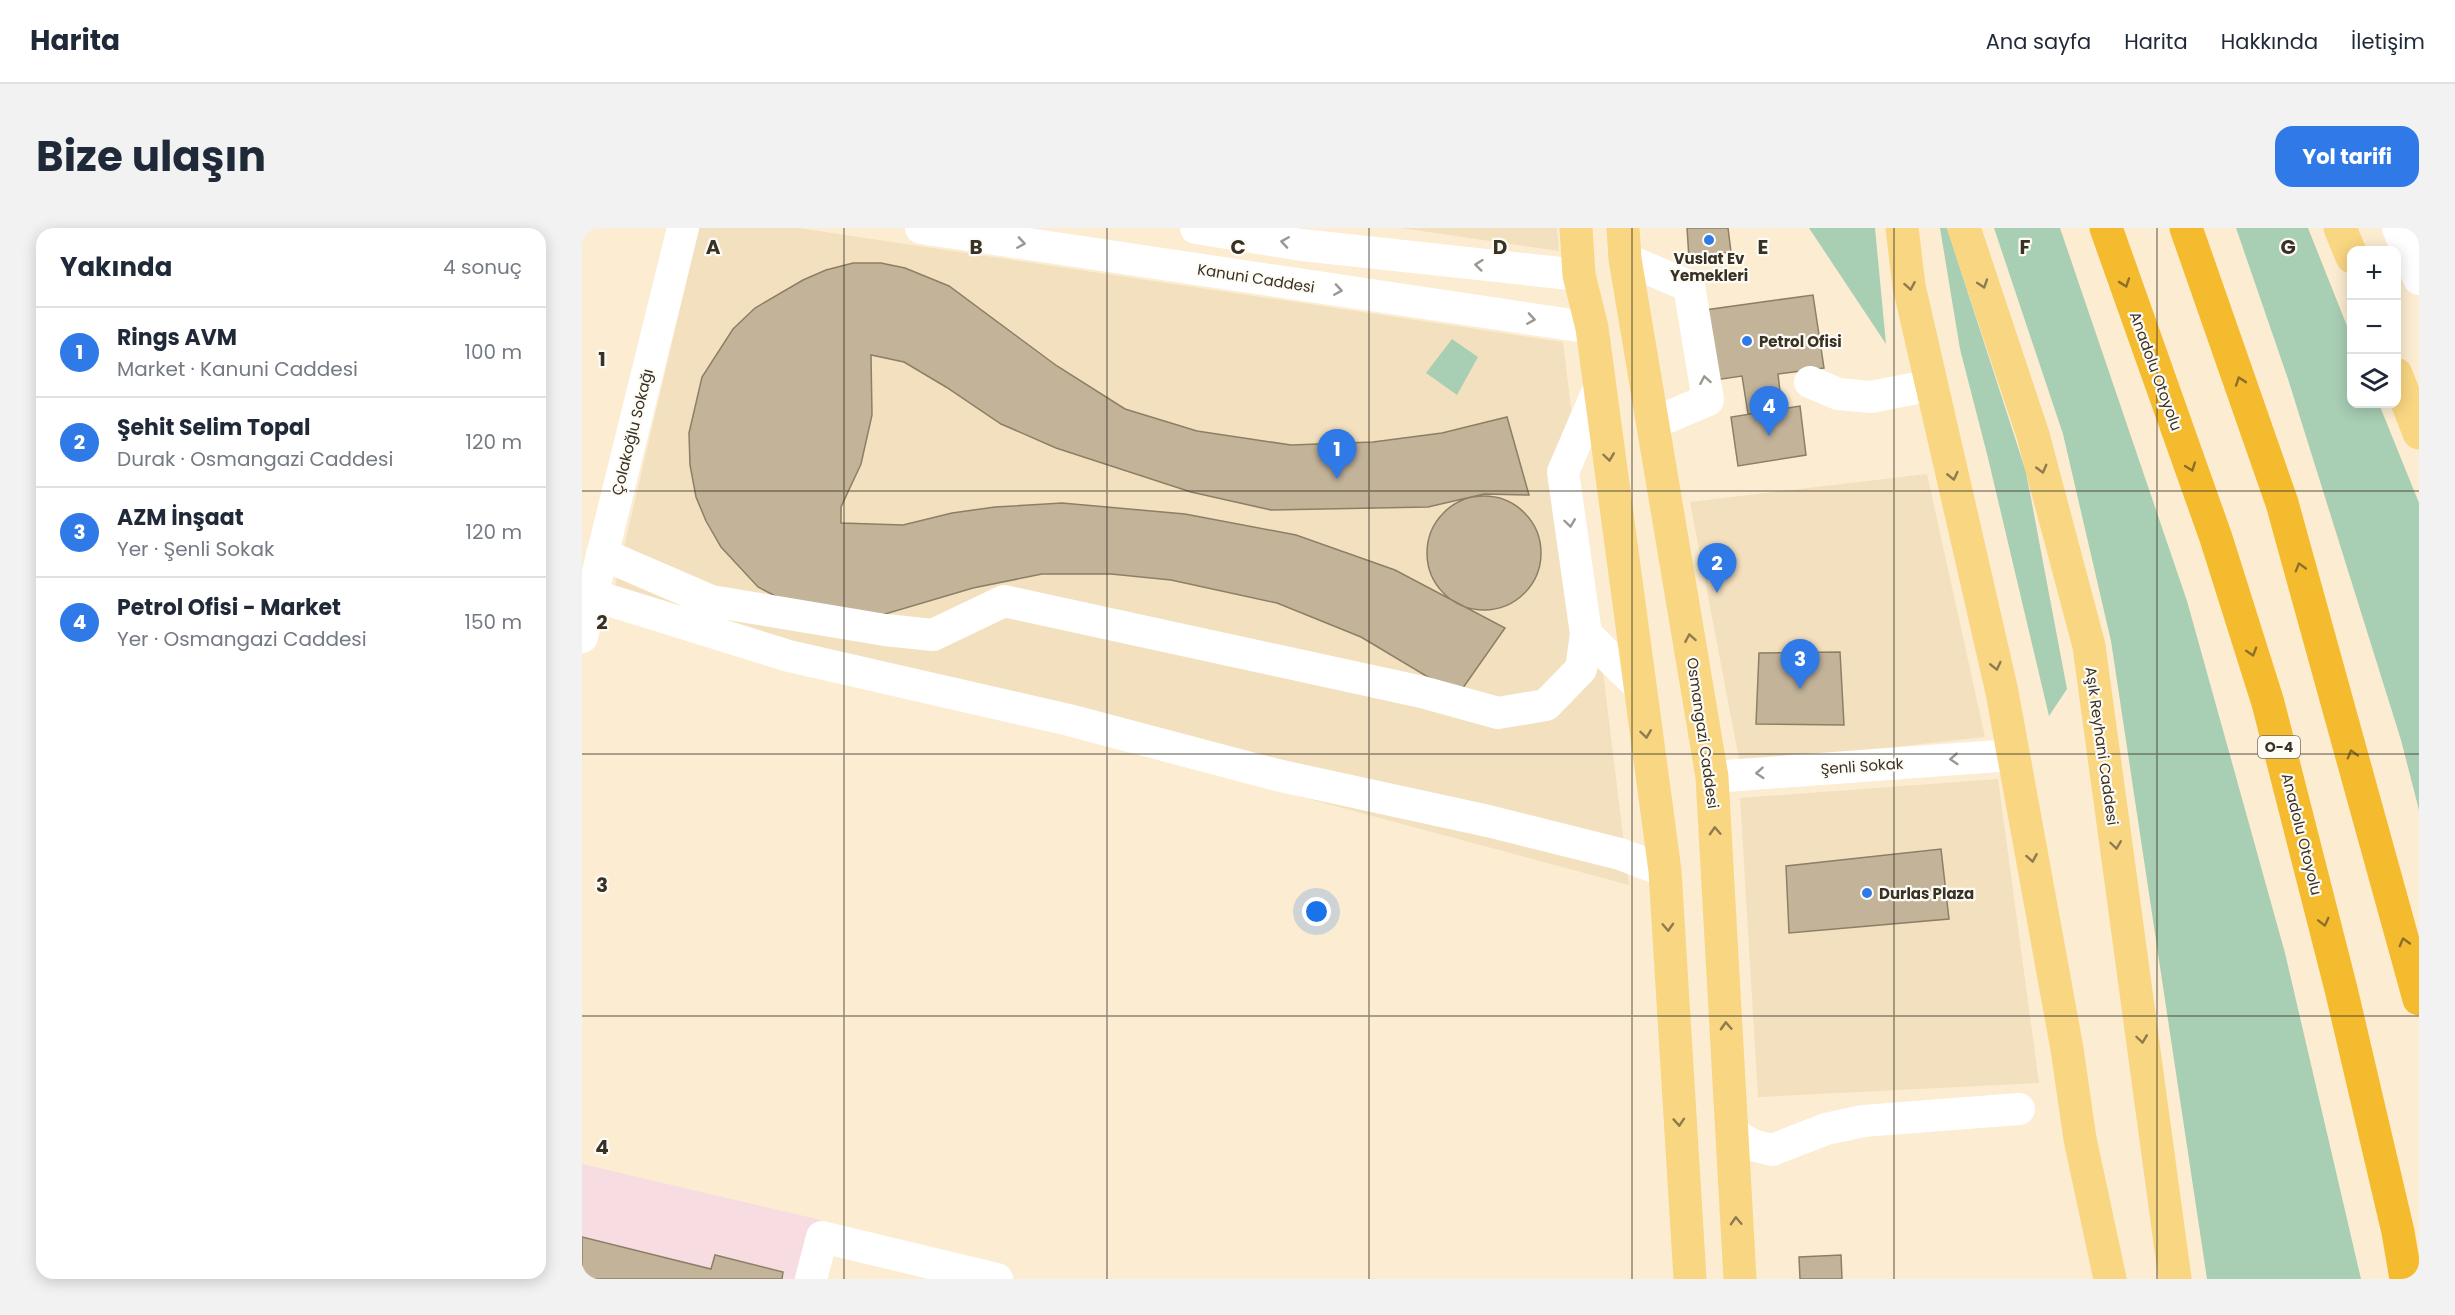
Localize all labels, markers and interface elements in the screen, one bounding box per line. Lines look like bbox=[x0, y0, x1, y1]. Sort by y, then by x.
text: Harita bbox=[30, 21, 120, 60]
text: Ana sayfa bbox=[1986, 27, 2091, 56]
text: Harita bbox=[2124, 27, 2188, 56]
text: Hakkında bbox=[2221, 27, 2318, 56]
text: İletişim bbox=[2351, 27, 2425, 56]
button: Yol tarifi bbox=[2275, 126, 2419, 187]
text: Bize ulaşın bbox=[36, 127, 266, 186]
text: A bbox=[706, 233, 721, 261]
text: B bbox=[969, 233, 983, 261]
text: C bbox=[1230, 233, 1246, 261]
text: D bbox=[1493, 233, 1507, 261]
marker: Vuslat Ev Yemekleri bbox=[1702, 233, 1716, 247]
text: E bbox=[1758, 233, 1768, 261]
text: F bbox=[2020, 233, 2031, 261]
text: G bbox=[2280, 233, 2296, 261]
one-way arrow bbox=[1016, 236, 1025, 248]
one-way arrow bbox=[1281, 237, 1290, 249]
map controls bbox=[2347, 246, 2401, 408]
button: + bbox=[2347, 246, 2401, 300]
place label: Vuslat Ev Yemekleri bbox=[1670, 248, 1748, 286]
text: Yakında bbox=[60, 249, 172, 285]
text: 4 sonuç bbox=[443, 253, 522, 281]
street label: Kanuni Caddesi bbox=[1196, 258, 1316, 298]
one-way arrow bbox=[1474, 259, 1484, 271]
one-way arrow bbox=[2118, 277, 2131, 288]
one-way arrow bbox=[1975, 278, 1988, 289]
one-way arrow bbox=[1903, 281, 1915, 291]
one-way arrow bbox=[1334, 284, 1343, 296]
button: − bbox=[2347, 300, 2401, 354]
street label: Anadolu Otoyolu bbox=[2125, 309, 2187, 433]
one-way arrow bbox=[1526, 313, 1536, 325]
text: Rings AVM bbox=[117, 322, 237, 353]
place label: Petrol Ofisi bbox=[1759, 331, 1842, 352]
marker: Petrol Ofisi bbox=[1740, 334, 1754, 348]
text: 1 bbox=[76, 338, 83, 366]
text: 100 m bbox=[465, 338, 522, 366]
text: 1 bbox=[598, 345, 606, 373]
button: layers bbox=[2347, 354, 2401, 408]
text: Market · Kanuni Caddesi bbox=[117, 355, 358, 383]
street label: Çolakoğlu Sokağı bbox=[606, 366, 658, 498]
one-way arrow bbox=[1699, 375, 1712, 385]
one-way arrow bbox=[2234, 376, 2247, 387]
pin: 4 bbox=[1750, 386, 1788, 436]
text: Şehit Selim Topal bbox=[117, 412, 310, 443]
text: 2 bbox=[74, 428, 85, 456]
text: 120 m bbox=[466, 428, 522, 456]
pin: 1 bbox=[1318, 430, 1356, 479]
text: Durak · Osmangazi Caddesi bbox=[117, 445, 393, 473]
one-way arrow bbox=[1602, 453, 1614, 462]
one-way arrow bbox=[2183, 461, 2196, 472]
one-way arrow bbox=[2034, 464, 2047, 474]
one-way arrow bbox=[1946, 471, 1959, 481]
text: AZM İnşaat bbox=[117, 502, 244, 533]
text: 3 bbox=[73, 518, 86, 546]
text: 120 m bbox=[466, 518, 522, 546]
one-way arrow bbox=[1564, 518, 1576, 527]
text: Yer · Şenli Sokak bbox=[117, 535, 274, 563]
pin: 2 bbox=[1698, 544, 1736, 593]
one-way arrow bbox=[2295, 562, 2307, 573]
text: Petrol Ofisi - Market bbox=[117, 592, 341, 623]
text: 4 bbox=[73, 608, 86, 636]
text: 150 m bbox=[465, 608, 522, 636]
text: 2 bbox=[596, 608, 608, 636]
text: Yer · Osmangazi Caddesi bbox=[117, 625, 367, 653]
one-way arrow bbox=[1684, 633, 1697, 643]
pin: 3 bbox=[1780, 640, 1820, 689]
one-way arrow bbox=[2245, 646, 2257, 657]
street label: Osmangazi Caddesi bbox=[1682, 656, 1724, 810]
one-way arrow bbox=[1989, 661, 2002, 671]
street label: Aşık Reyhani Caddesi bbox=[2080, 665, 2124, 827]
one-way arrow bbox=[1640, 729, 1652, 738]
road number: O-4 bbox=[2258, 736, 2300, 758]
one-way arrow bbox=[2347, 749, 2360, 759]
street label: Şenli Sokak bbox=[1820, 753, 1904, 779]
one-way arrow bbox=[1949, 753, 1958, 766]
one-way arrow bbox=[1755, 767, 1764, 780]
street label: Anadolu Otoyolu bbox=[2277, 771, 2327, 897]
one-way arrow bbox=[1709, 827, 1722, 836]
one-way arrow bbox=[2109, 841, 2121, 850]
one-way arrow bbox=[2025, 853, 2038, 863]
text: 3 bbox=[596, 871, 608, 899]
place label: Durlas Plaza bbox=[1879, 883, 1974, 904]
marker: Durlas Plaza bbox=[1860, 886, 1874, 900]
your location bbox=[1302, 897, 1331, 926]
one-way arrow bbox=[2317, 916, 2330, 926]
one-way arrow bbox=[1662, 923, 1675, 932]
one-way arrow bbox=[2399, 938, 2411, 948]
one-way arrow bbox=[1719, 1021, 1732, 1030]
one-way arrow bbox=[2135, 1034, 2147, 1043]
one-way arrow bbox=[1672, 1118, 1685, 1127]
text: 4 bbox=[595, 1133, 609, 1161]
one-way arrow bbox=[1730, 1216, 1743, 1225]

